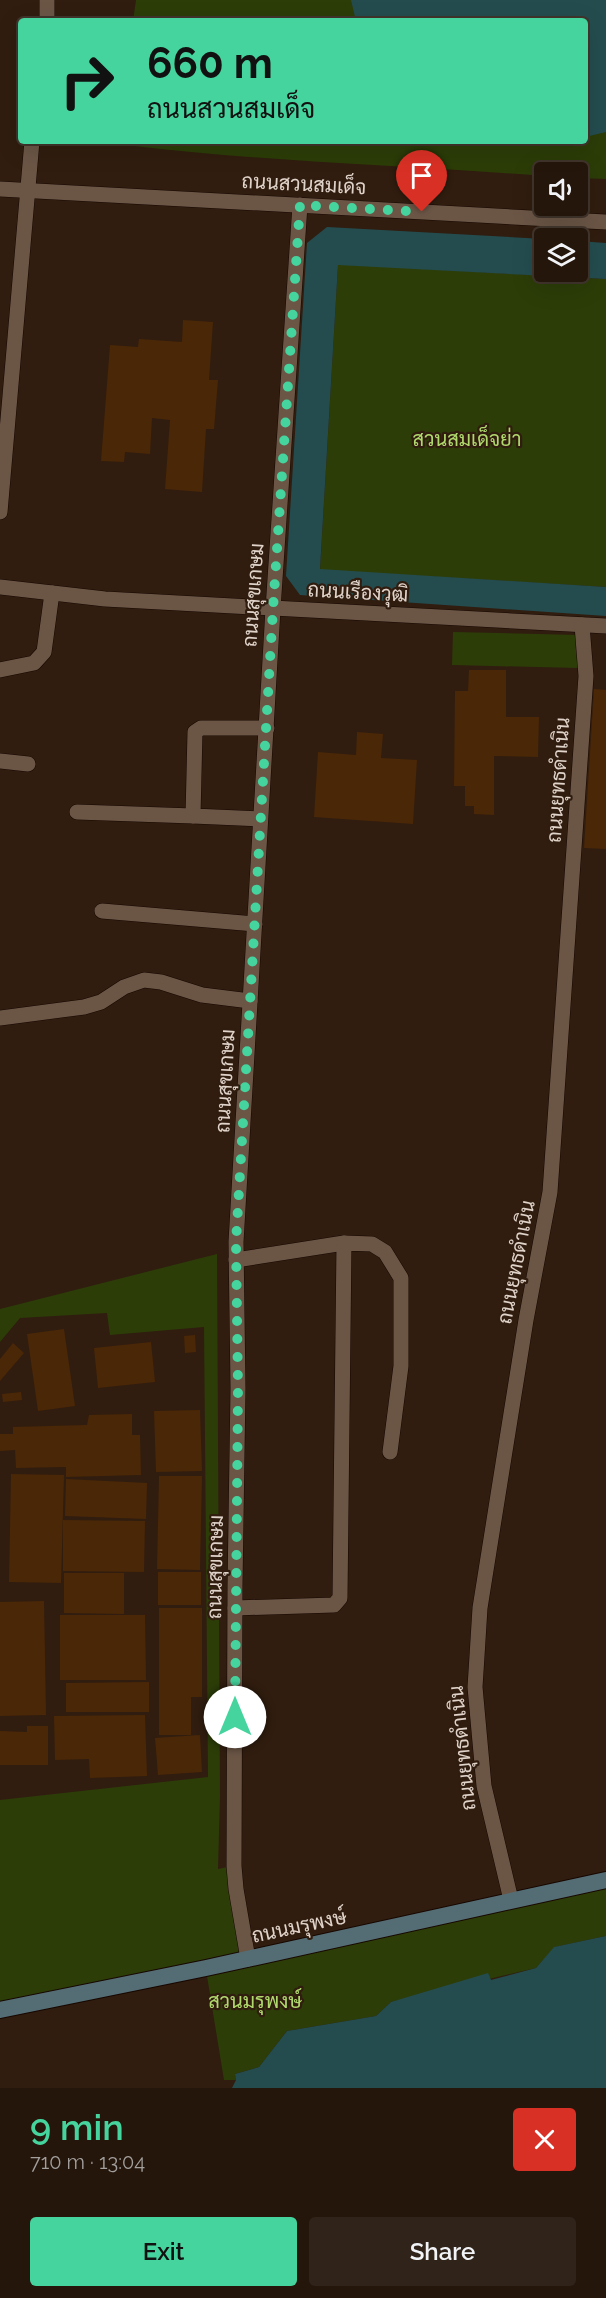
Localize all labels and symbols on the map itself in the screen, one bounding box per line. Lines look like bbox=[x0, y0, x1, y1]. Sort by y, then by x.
pin bbox=[396, 150, 447, 212]
street label: ถนนสวนสมเด็จ bbox=[241, 166, 367, 199]
park label: สวนสมเด็จย่า bbox=[413, 424, 521, 451]
street label: ถนนสุขเกษม bbox=[237, 542, 271, 648]
street label: ถนนเรืองวุฒิ bbox=[307, 575, 409, 609]
street label: ถนนยุทธดำเนิน bbox=[542, 716, 576, 844]
street label: ถนนสุขเกษม bbox=[210, 1028, 242, 1134]
street label: ถนนยุทธดำเนิน bbox=[492, 1198, 542, 1326]
street label: ถนนสุขเกษม bbox=[202, 1515, 230, 1619]
street label: ถนนยุทธดำเนิน bbox=[443, 1684, 482, 1812]
position arrow bbox=[203, 1685, 267, 1749]
street label: ถนนมรุพงษ์ bbox=[249, 1902, 349, 1950]
park label: สวนมรุพงษ์ bbox=[208, 1987, 302, 2015]

